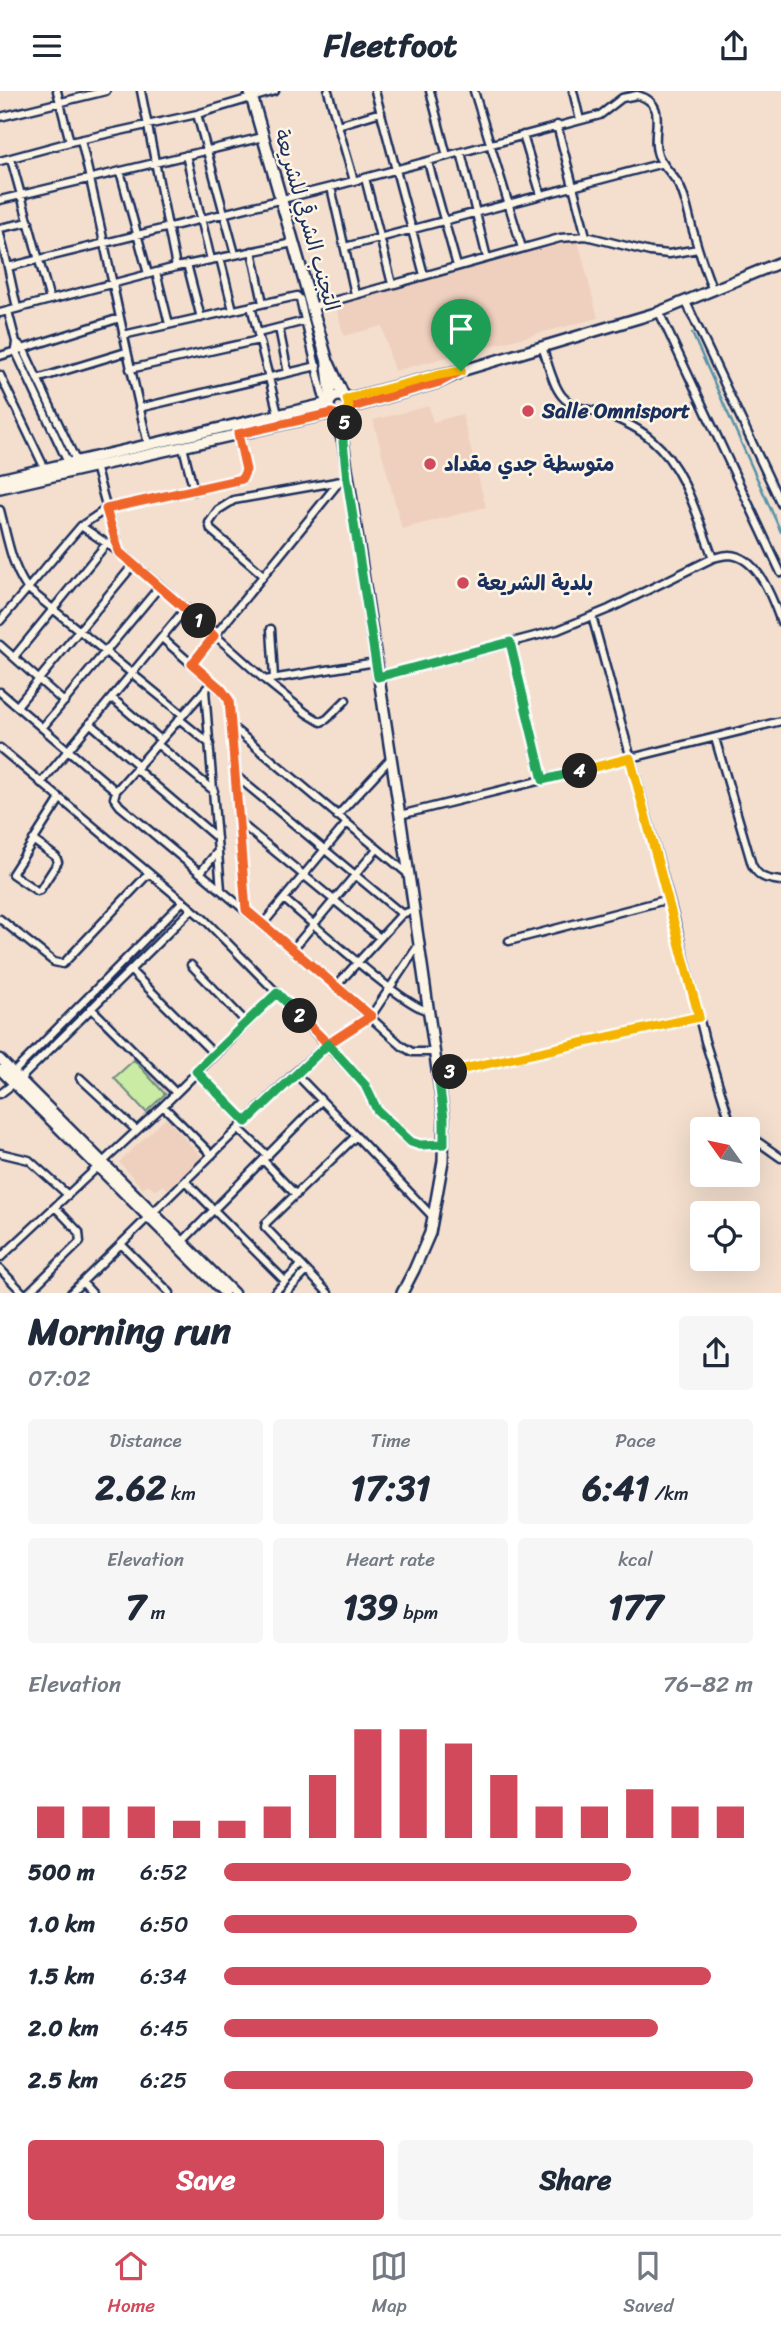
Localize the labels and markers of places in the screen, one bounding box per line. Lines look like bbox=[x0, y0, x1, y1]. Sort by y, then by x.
pin bbox=[431, 299, 491, 371]
place label: Salle Omnisport bbox=[541, 392, 691, 430]
marker: Salle Omnisport bbox=[520, 403, 536, 419]
pin: 5 bbox=[328, 405, 362, 441]
place label: متوسطة جدي مقداد bbox=[444, 445, 614, 483]
marker: متوسطة جدي مقداد bbox=[422, 456, 438, 472]
place label: بلدية الشريعة bbox=[477, 564, 593, 602]
marker: بلدية الشريعة bbox=[455, 575, 471, 591]
pin: 1 bbox=[182, 603, 216, 639]
pin: 4 bbox=[562, 753, 598, 789]
pin: 2 bbox=[282, 999, 318, 1033]
pin: 3 bbox=[433, 1055, 468, 1089]

